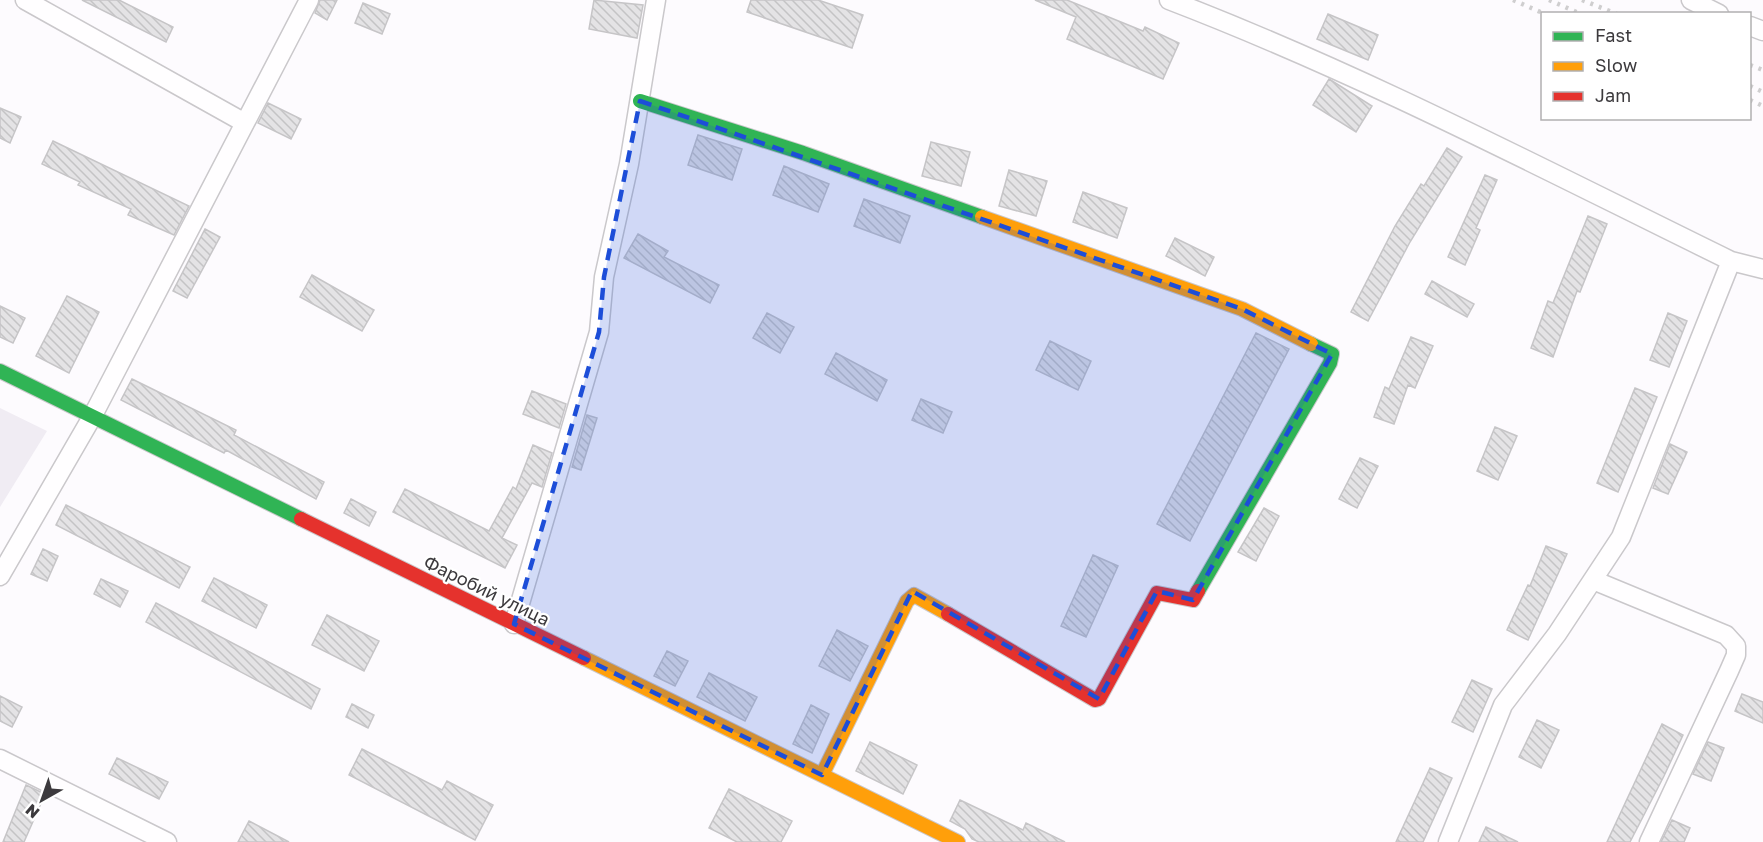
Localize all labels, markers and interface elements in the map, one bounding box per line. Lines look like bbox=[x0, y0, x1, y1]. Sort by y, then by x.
legend bbox=[1541, 12, 1751, 120]
text: Fast bbox=[1595, 24, 1632, 46]
text: Slow bbox=[1595, 54, 1638, 76]
text: Jam bbox=[1595, 84, 1631, 106]
street label: Фаробий улица bbox=[420, 550, 554, 630]
north arrow bbox=[12, 770, 72, 830]
text: N bbox=[21, 800, 43, 823]

